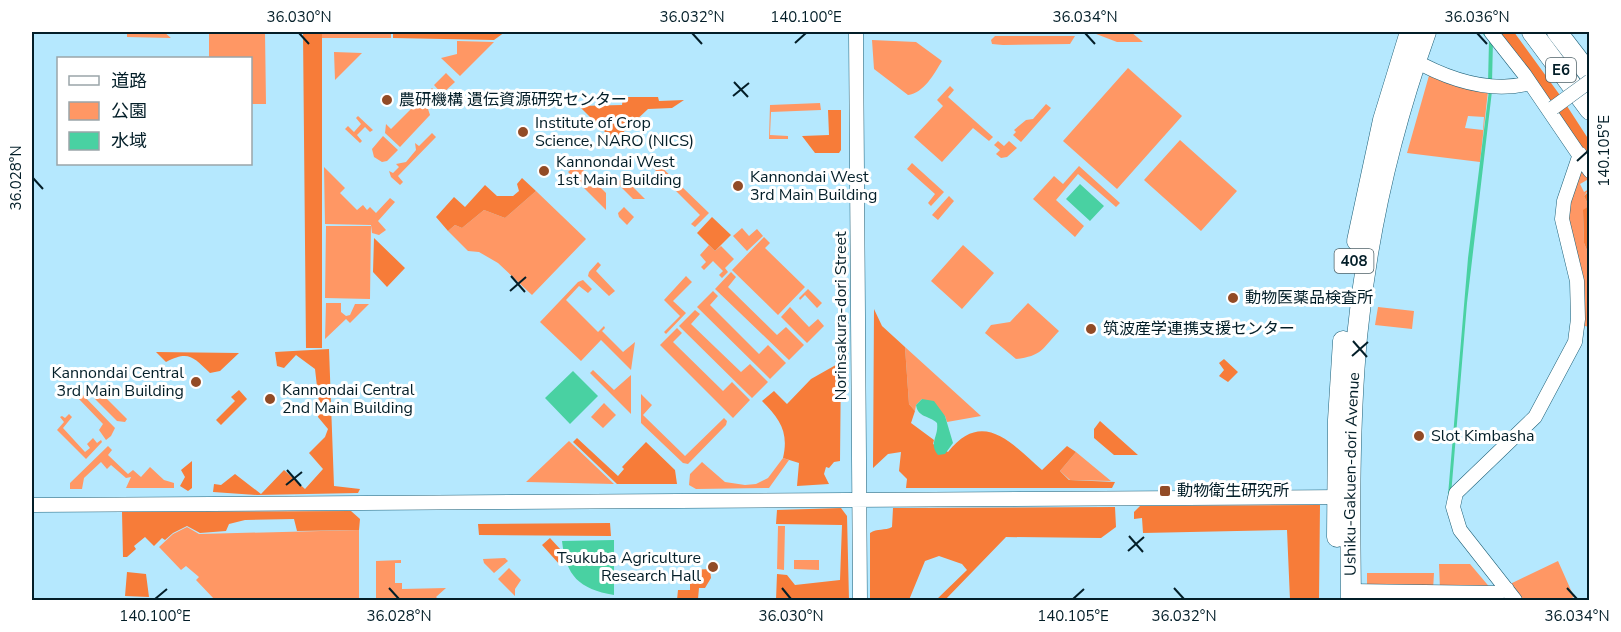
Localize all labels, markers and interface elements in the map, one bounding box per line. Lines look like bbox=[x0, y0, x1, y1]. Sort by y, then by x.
text: 36.030°N bbox=[266, 7, 332, 27]
text: 36.032°N bbox=[659, 7, 725, 27]
text: 140.100°E bbox=[770, 7, 842, 27]
text: 36.034°N bbox=[1052, 7, 1118, 27]
text: 36.036°N bbox=[1444, 7, 1510, 27]
legend bbox=[57, 57, 252, 165]
road number: E6 bbox=[1546, 58, 1576, 82]
text: 道路 bbox=[111, 69, 147, 93]
place label: 農研機構 遺伝資源研究センター bbox=[399, 89, 627, 111]
marker: 農研機構 遺伝資源研究センター bbox=[380, 93, 394, 107]
text: 公園 bbox=[111, 99, 147, 123]
place label: Institute of Crop Science, NARO (NICS) bbox=[535, 112, 694, 152]
text: 140.105°E bbox=[1594, 115, 1614, 187]
marker: Institute of Crop Science, NARO (NICS) bbox=[516, 125, 530, 139]
text: 水域 bbox=[111, 129, 147, 153]
text: 36.028°N bbox=[6, 145, 26, 211]
place label: Kannondai West 1st Main Building bbox=[556, 151, 682, 191]
marker: Kannondai West 1st Main Building bbox=[537, 164, 551, 178]
place label: Kannondai West 3rd Main Building bbox=[750, 166, 877, 206]
marker: Kannondai West 3rd Main Building bbox=[731, 179, 745, 193]
street label: Norinsakura-dori Street bbox=[830, 231, 852, 401]
road number: 408 bbox=[1334, 249, 1374, 273]
place label: 動物医薬品検査所 bbox=[1245, 287, 1373, 309]
marker: 動物医薬品検査所 bbox=[1226, 291, 1240, 305]
place label: 筑波産学連携支援センター bbox=[1103, 318, 1295, 340]
marker: 筑波産学連携支援センター bbox=[1084, 322, 1098, 336]
place label: Kannondai Central 3rd Main Building bbox=[51, 362, 184, 402]
street label: Ushiku-Gakuen-dori Avenue bbox=[1339, 371, 1365, 576]
marker: Kannondai Central 3rd Main Building bbox=[189, 375, 203, 389]
place label: Kannondai Central 2nd Main Building bbox=[282, 379, 415, 419]
marker: Kannondai Central 2nd Main Building bbox=[263, 392, 277, 406]
place label: Slot Kimbasha bbox=[1431, 425, 1535, 447]
marker: Slot Kimbasha bbox=[1412, 429, 1426, 443]
place label: 動物衛生研究所 bbox=[1177, 480, 1289, 502]
marker: 動物衛生研究所 bbox=[1158, 484, 1172, 498]
place label: Tsukuba Agriculture Research Hall bbox=[557, 547, 701, 587]
marker: Tsukuba Agriculture Research Hall bbox=[706, 560, 720, 574]
text: 140.100°E bbox=[119, 606, 191, 626]
text: 36.028°N bbox=[366, 606, 432, 626]
text: 36.030°N bbox=[758, 606, 824, 626]
text: 140.105°E bbox=[1037, 606, 1109, 626]
text: 36.032°N bbox=[1151, 606, 1217, 626]
text: 36.034°N bbox=[1544, 606, 1610, 626]

